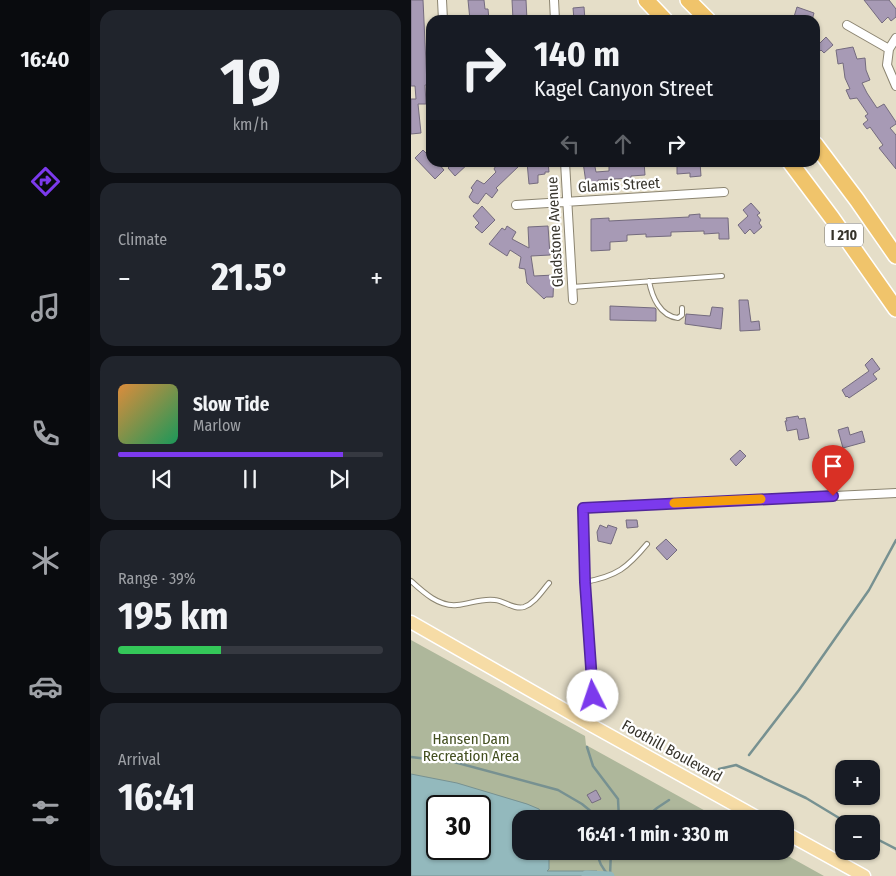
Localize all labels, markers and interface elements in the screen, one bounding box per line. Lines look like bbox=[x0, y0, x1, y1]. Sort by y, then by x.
text: 140 m bbox=[534, 33, 620, 75]
icon: right bbox=[451, 35, 516, 100]
text: 19 bbox=[220, 43, 281, 121]
text: 16:40 bbox=[20, 46, 70, 73]
text: Kagel Canyon Street bbox=[534, 75, 713, 102]
text: km/h bbox=[233, 115, 268, 134]
icon: left bbox=[556, 130, 584, 158]
icon: ahead bbox=[609, 130, 637, 158]
icon: right bbox=[662, 130, 690, 158]
icon: directions bbox=[28, 164, 63, 199]
street label: Glamis Street bbox=[578, 174, 660, 196]
street label: Gladstone Avenue bbox=[543, 176, 567, 288]
road number: I 210 bbox=[825, 224, 863, 246]
text: Climate bbox=[118, 230, 167, 249]
text: 21.5° bbox=[211, 254, 290, 300]
text: − bbox=[118, 262, 131, 295]
text: + bbox=[370, 262, 383, 295]
icon: music bbox=[28, 290, 63, 325]
text: Slow Tide bbox=[193, 393, 269, 416]
icon: phone bbox=[28, 416, 63, 451]
text: Marlow bbox=[193, 416, 241, 435]
pin bbox=[812, 445, 854, 496]
icon: arrive bbox=[819, 452, 847, 480]
icon: previous bbox=[148, 465, 176, 493]
icon: pause bbox=[236, 465, 264, 493]
icon: next bbox=[325, 465, 353, 493]
icon: climate bbox=[28, 543, 63, 578]
text: Range · 39% bbox=[118, 569, 196, 588]
text: 195 km bbox=[118, 593, 229, 639]
icon: car bbox=[28, 669, 63, 704]
position arrow bbox=[566, 669, 618, 721]
street label: Foothill Boulevard bbox=[619, 716, 725, 786]
park label: Hansen Dam Recreation Area bbox=[423, 730, 519, 765]
text: Arrival bbox=[118, 750, 160, 769]
map controls bbox=[835, 760, 880, 860]
button: + bbox=[835, 760, 880, 805]
text: 16:41 bbox=[118, 774, 196, 820]
icon: filters bbox=[28, 795, 63, 830]
speed limit sign: 30 bbox=[426, 795, 491, 860]
button: − bbox=[835, 815, 880, 860]
text: 16:41 · 1 min · 330 m bbox=[577, 823, 729, 846]

